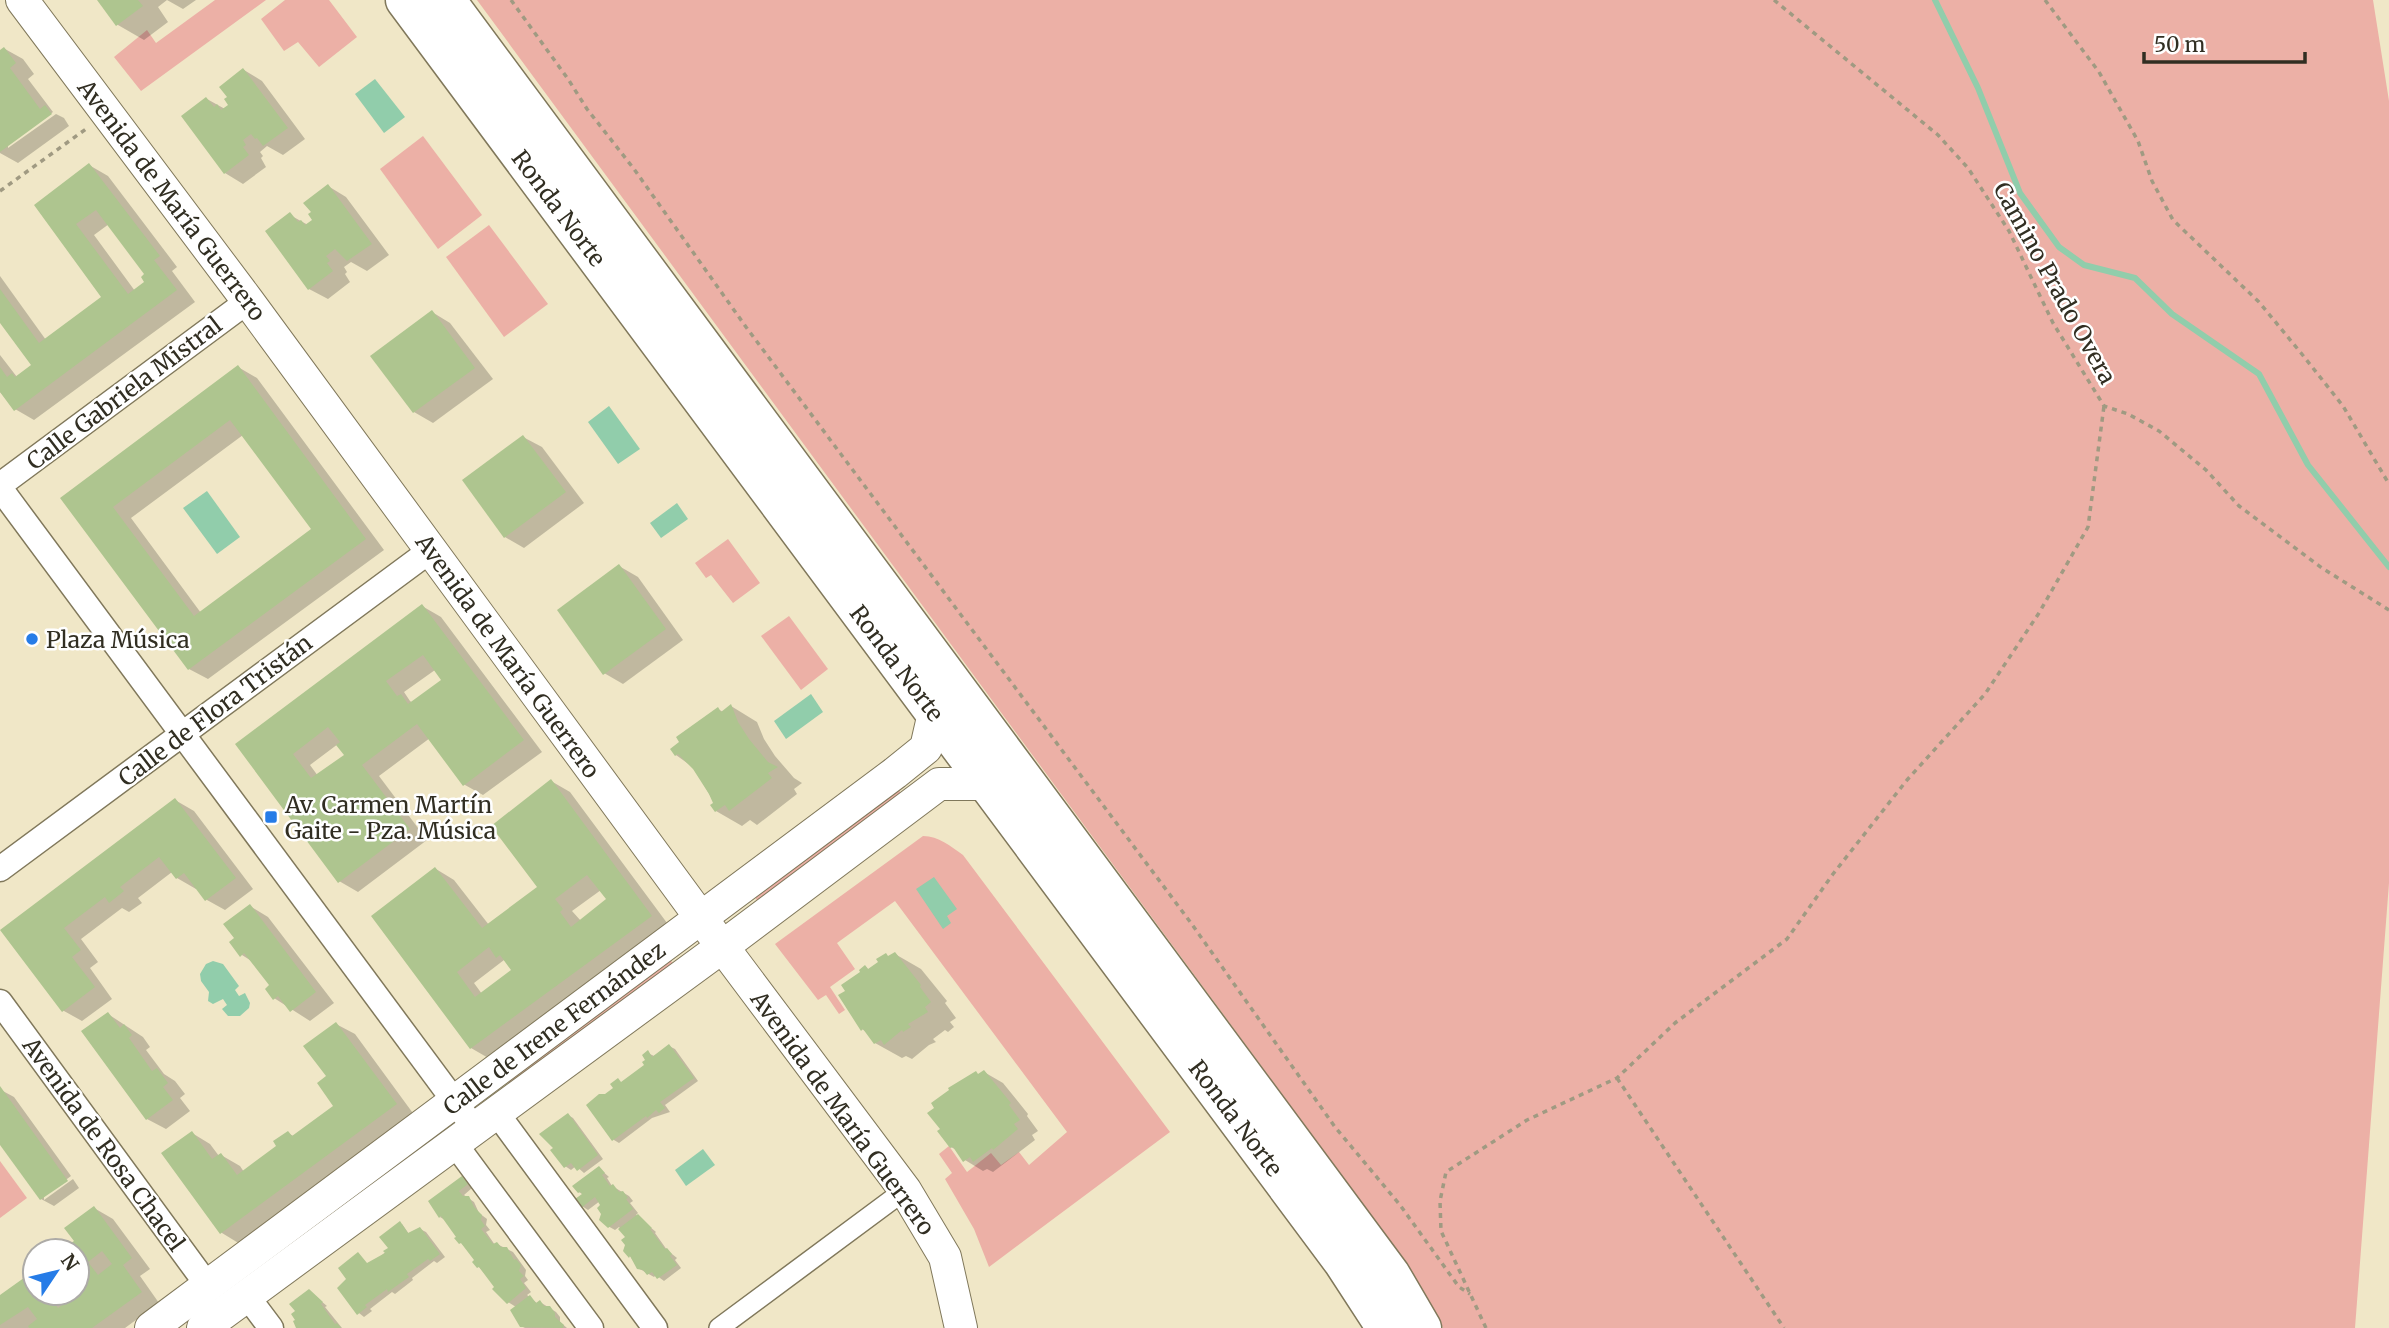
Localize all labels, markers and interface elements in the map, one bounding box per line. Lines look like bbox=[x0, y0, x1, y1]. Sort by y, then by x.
scale bar bbox=[2144, 21, 2305, 65]
text: 50 m bbox=[2154, 31, 2205, 58]
street label: Avenida de María Guerrero bbox=[71, 73, 272, 326]
street label: Ronda Norte bbox=[506, 144, 612, 272]
street label: Camino Prado Overa bbox=[1987, 177, 2123, 389]
street label: Calle Gabriela Mistral bbox=[21, 310, 227, 476]
street label: Avenida de María Guerrero bbox=[409, 528, 606, 784]
street label: Ronda Norte bbox=[844, 599, 950, 727]
place label: Plaza Música bbox=[46, 625, 190, 654]
street label: Calle de Flora Tristán bbox=[112, 628, 318, 792]
marker: Plaza Música bbox=[24, 631, 40, 647]
place label: Av. Carmen Martín Gaite - Pza. Música bbox=[284, 790, 496, 845]
marker: Av. Carmen Martín Gaite - Pza. Música bbox=[263, 809, 279, 825]
street label: Calle de Irene Fernández bbox=[437, 935, 671, 1121]
street label: Avenida de María Guerrero bbox=[744, 985, 941, 1241]
street label: Avenida de Rosa Chacel bbox=[16, 1031, 191, 1257]
street label: Ronda Norte bbox=[1183, 1054, 1289, 1182]
north arrow bbox=[21, 1237, 91, 1307]
text: N bbox=[56, 1249, 84, 1275]

